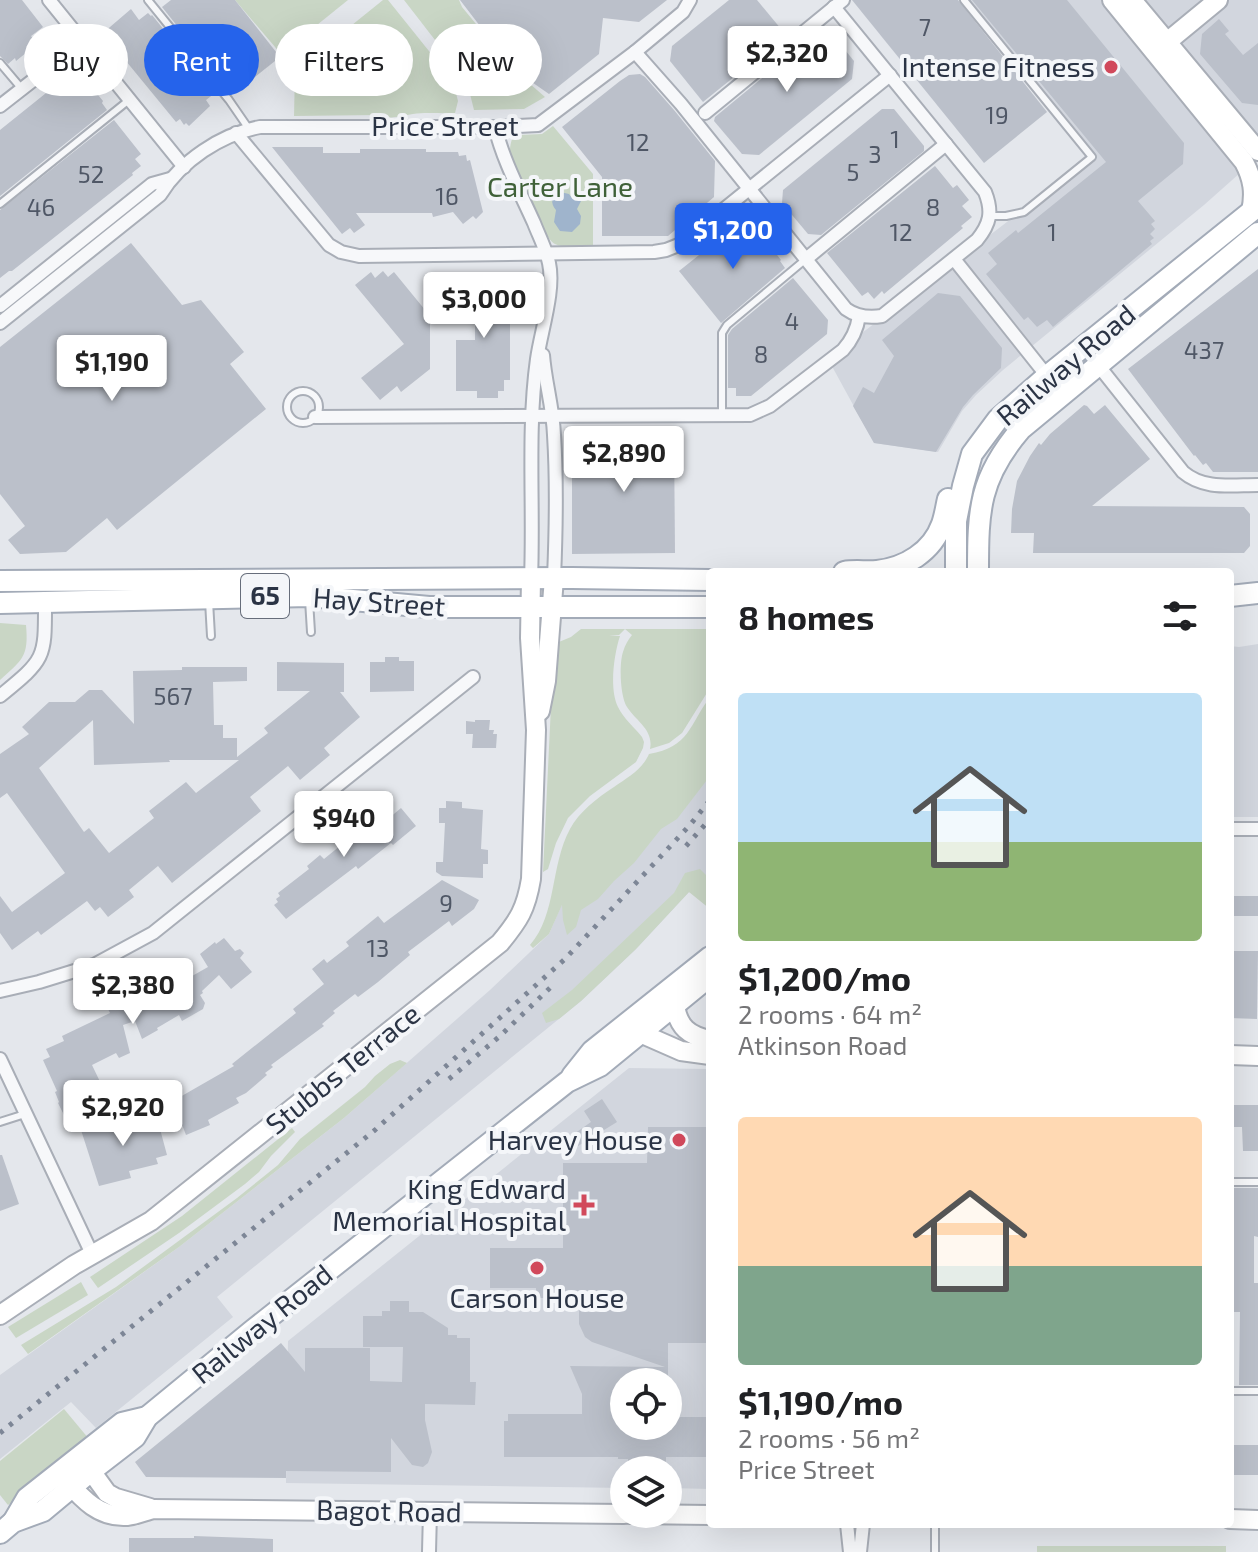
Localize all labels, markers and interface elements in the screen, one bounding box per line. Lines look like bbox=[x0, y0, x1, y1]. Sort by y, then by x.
house number: 7 bbox=[919, 12, 931, 41]
chip: Buy bbox=[24, 24, 128, 96]
chip: Rent bbox=[144, 24, 259, 96]
chip: Filters bbox=[275, 24, 413, 96]
chip: New bbox=[429, 24, 542, 96]
pin: $2,320 bbox=[722, 26, 852, 94]
text: $2,320 bbox=[746, 36, 828, 67]
place label: Intense Fitness bbox=[901, 49, 1095, 83]
marker: Intense Fitness bbox=[1102, 58, 1120, 76]
house number: 19 bbox=[985, 100, 1009, 129]
street label: Price Street bbox=[371, 108, 519, 142]
house number: 1 bbox=[890, 124, 900, 153]
house number: 12 bbox=[626, 127, 650, 156]
house number: 3 bbox=[868, 139, 882, 168]
house number: 5 bbox=[847, 157, 859, 186]
house number: 52 bbox=[78, 159, 104, 188]
park label: Carter Lane bbox=[487, 169, 633, 203]
house number: 16 bbox=[435, 181, 459, 210]
house number: 46 bbox=[27, 192, 55, 221]
house number: 8 bbox=[926, 192, 940, 221]
pin: $1,200 bbox=[668, 203, 798, 271]
text: $1,200 bbox=[693, 213, 773, 244]
house number: 12 bbox=[889, 217, 913, 246]
house number: 1 bbox=[1047, 217, 1057, 246]
pin: $3,000 bbox=[419, 272, 549, 340]
text: $3,000 bbox=[441, 282, 527, 313]
street label: Railway Road bbox=[989, 296, 1142, 432]
house number: 4 bbox=[785, 306, 799, 335]
pin: $1,190 bbox=[47, 335, 177, 403]
house number: 437 bbox=[1184, 335, 1224, 364]
house number: 8 bbox=[754, 339, 768, 368]
text: $1,190 bbox=[75, 345, 149, 376]
pin: $2,890 bbox=[559, 426, 689, 494]
text: $2,890 bbox=[582, 436, 666, 467]
road number: 65 bbox=[241, 574, 289, 618]
street label: Hay Street bbox=[312, 579, 446, 623]
icon: filters bbox=[1158, 594, 1202, 638]
text: 8 homes bbox=[738, 596, 874, 637]
house number: 567 bbox=[154, 681, 192, 710]
icon: home bbox=[898, 745, 1042, 889]
pin: $940 bbox=[297, 791, 391, 859]
text: $940 bbox=[312, 801, 376, 832]
house number: 9 bbox=[439, 888, 453, 917]
house number: 13 bbox=[367, 933, 389, 962]
text: $1,200/mo bbox=[738, 957, 911, 998]
pin: $2,380 bbox=[68, 958, 198, 1026]
text: $2,380 bbox=[91, 968, 175, 999]
street label: Stubbs Terrace bbox=[258, 996, 426, 1141]
text: 2 rooms · 64 m² bbox=[738, 998, 922, 1029]
text: Atkinson Road bbox=[738, 1029, 907, 1060]
pin: $2,920 bbox=[58, 1080, 188, 1148]
text: $2,920 bbox=[81, 1090, 165, 1121]
place label: Harvey House bbox=[488, 1122, 663, 1156]
marker: Harvey House bbox=[670, 1131, 688, 1149]
icon: home bbox=[898, 1169, 1042, 1313]
place label: King Edward Memorial Hospital bbox=[332, 1171, 567, 1237]
marker: King Edward Memorial Hospital bbox=[573, 1194, 595, 1216]
street label: Railway Road bbox=[184, 1256, 338, 1390]
marker: Carson House bbox=[528, 1259, 546, 1277]
place label: Carson House bbox=[449, 1280, 625, 1314]
map controls bbox=[610, 1368, 682, 1528]
button: locate bbox=[610, 1368, 682, 1440]
text: $1,190/mo bbox=[738, 1381, 903, 1422]
text: 2 rooms · 56 m² bbox=[738, 1422, 920, 1453]
text: Price Street bbox=[738, 1453, 875, 1484]
button: layers bbox=[610, 1456, 682, 1528]
street label: Bagot Road bbox=[316, 1492, 462, 1528]

